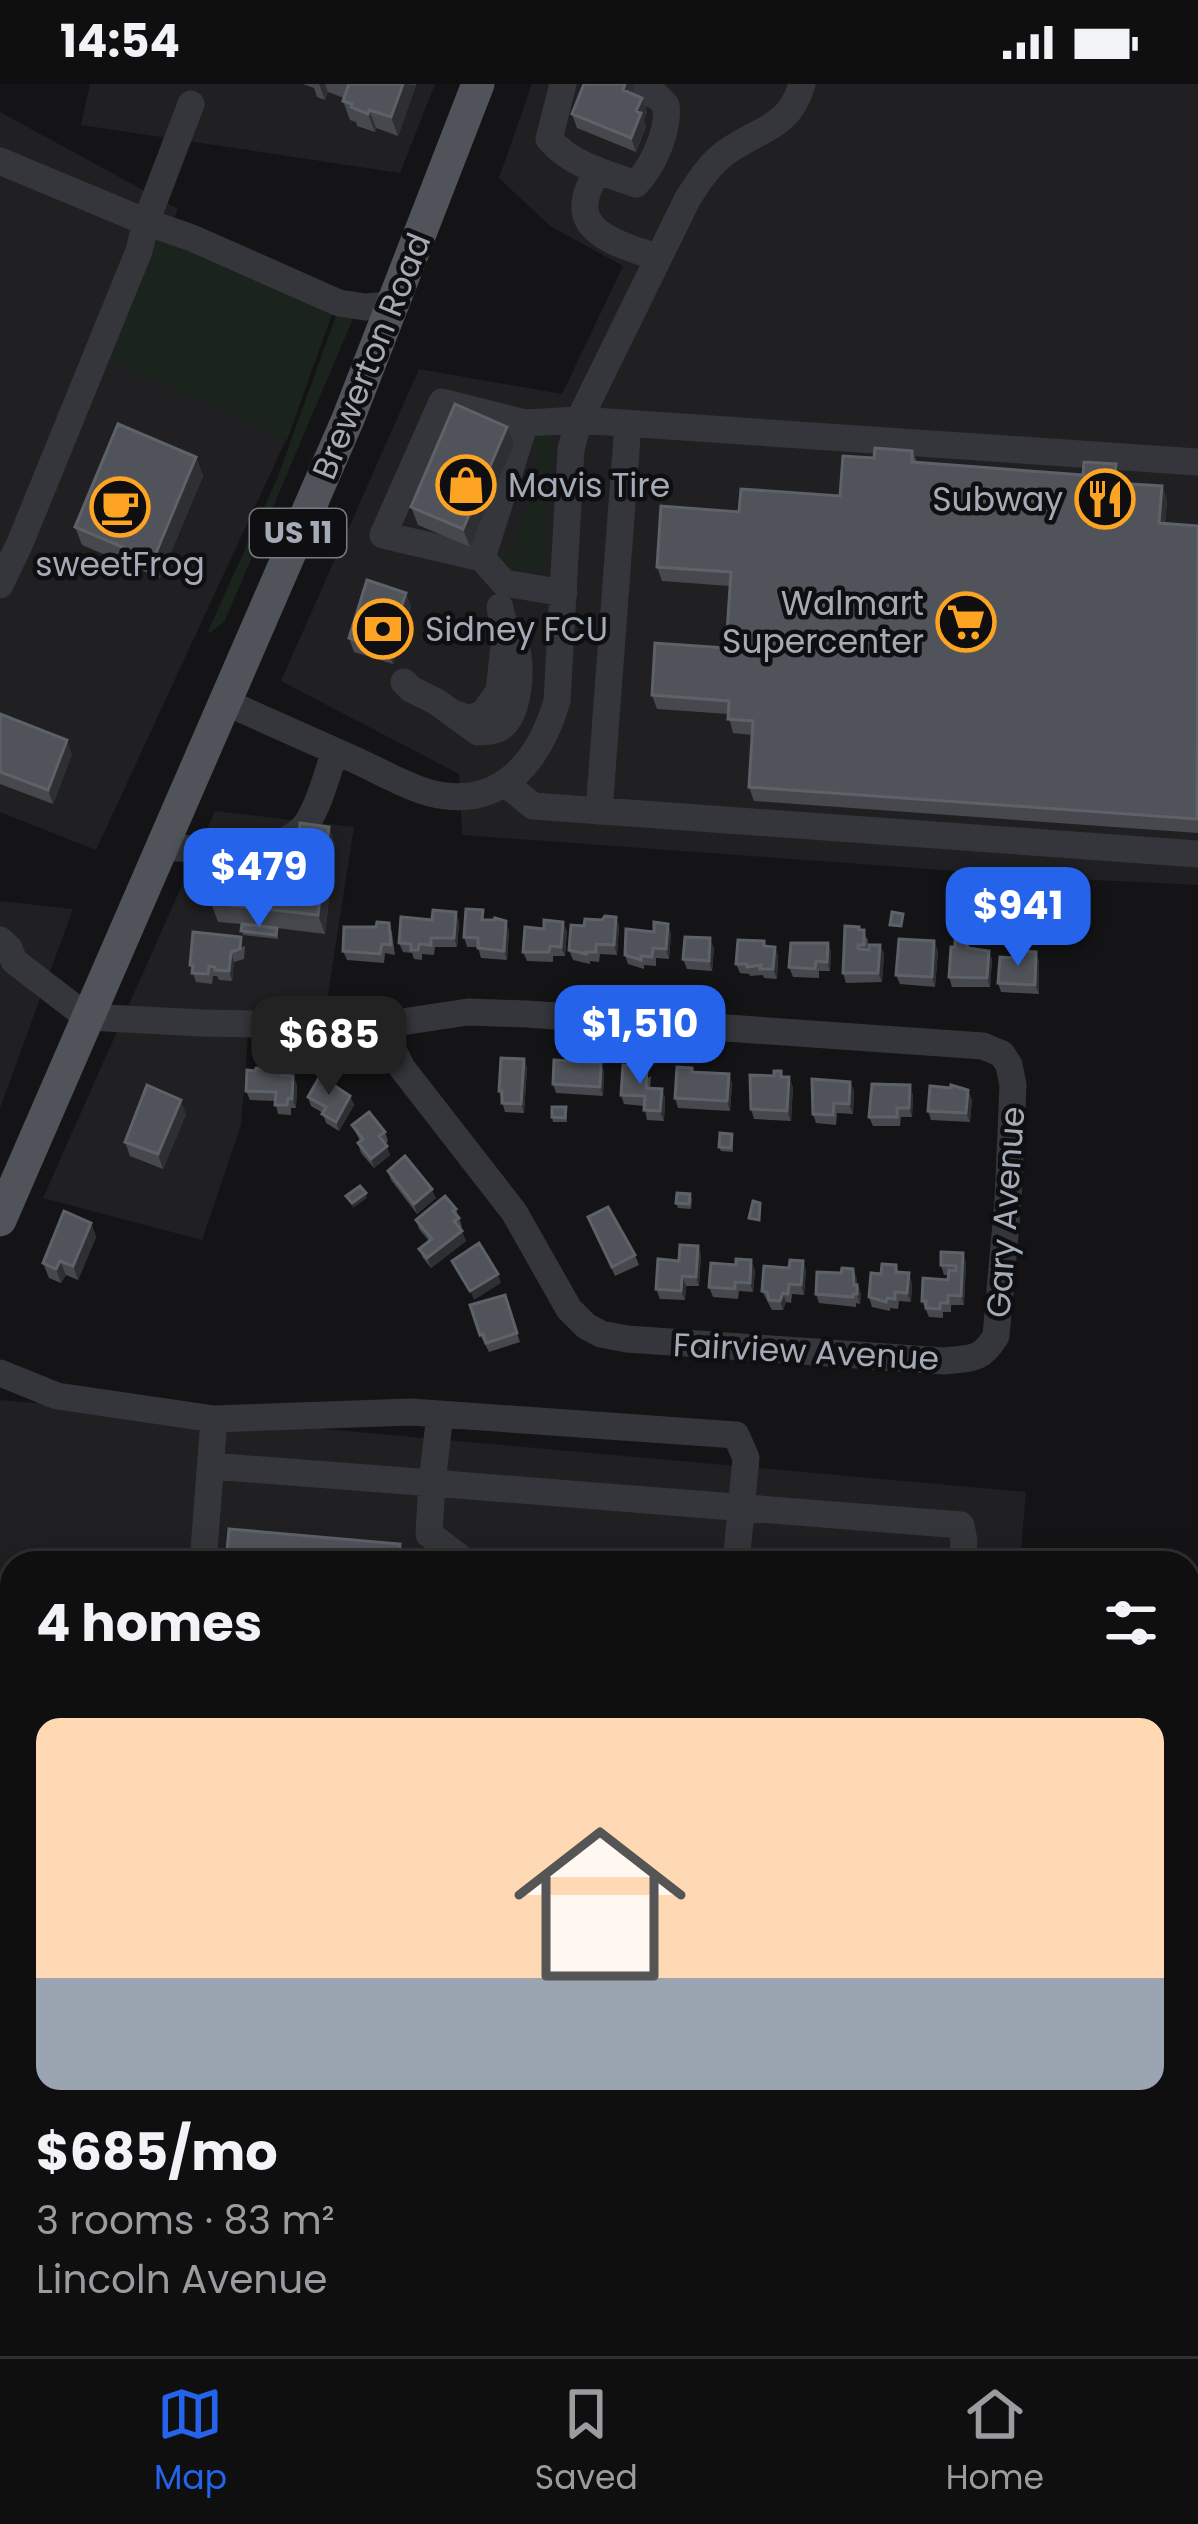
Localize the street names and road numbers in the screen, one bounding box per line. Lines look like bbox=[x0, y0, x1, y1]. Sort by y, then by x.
street label: Brewerton Road bbox=[301, 226, 442, 486]
road number: US 11 bbox=[250, 509, 346, 557]
street label: Gary Avenue bbox=[975, 1105, 1036, 1319]
street label: Fairview Avenue bbox=[672, 1321, 940, 1382]

